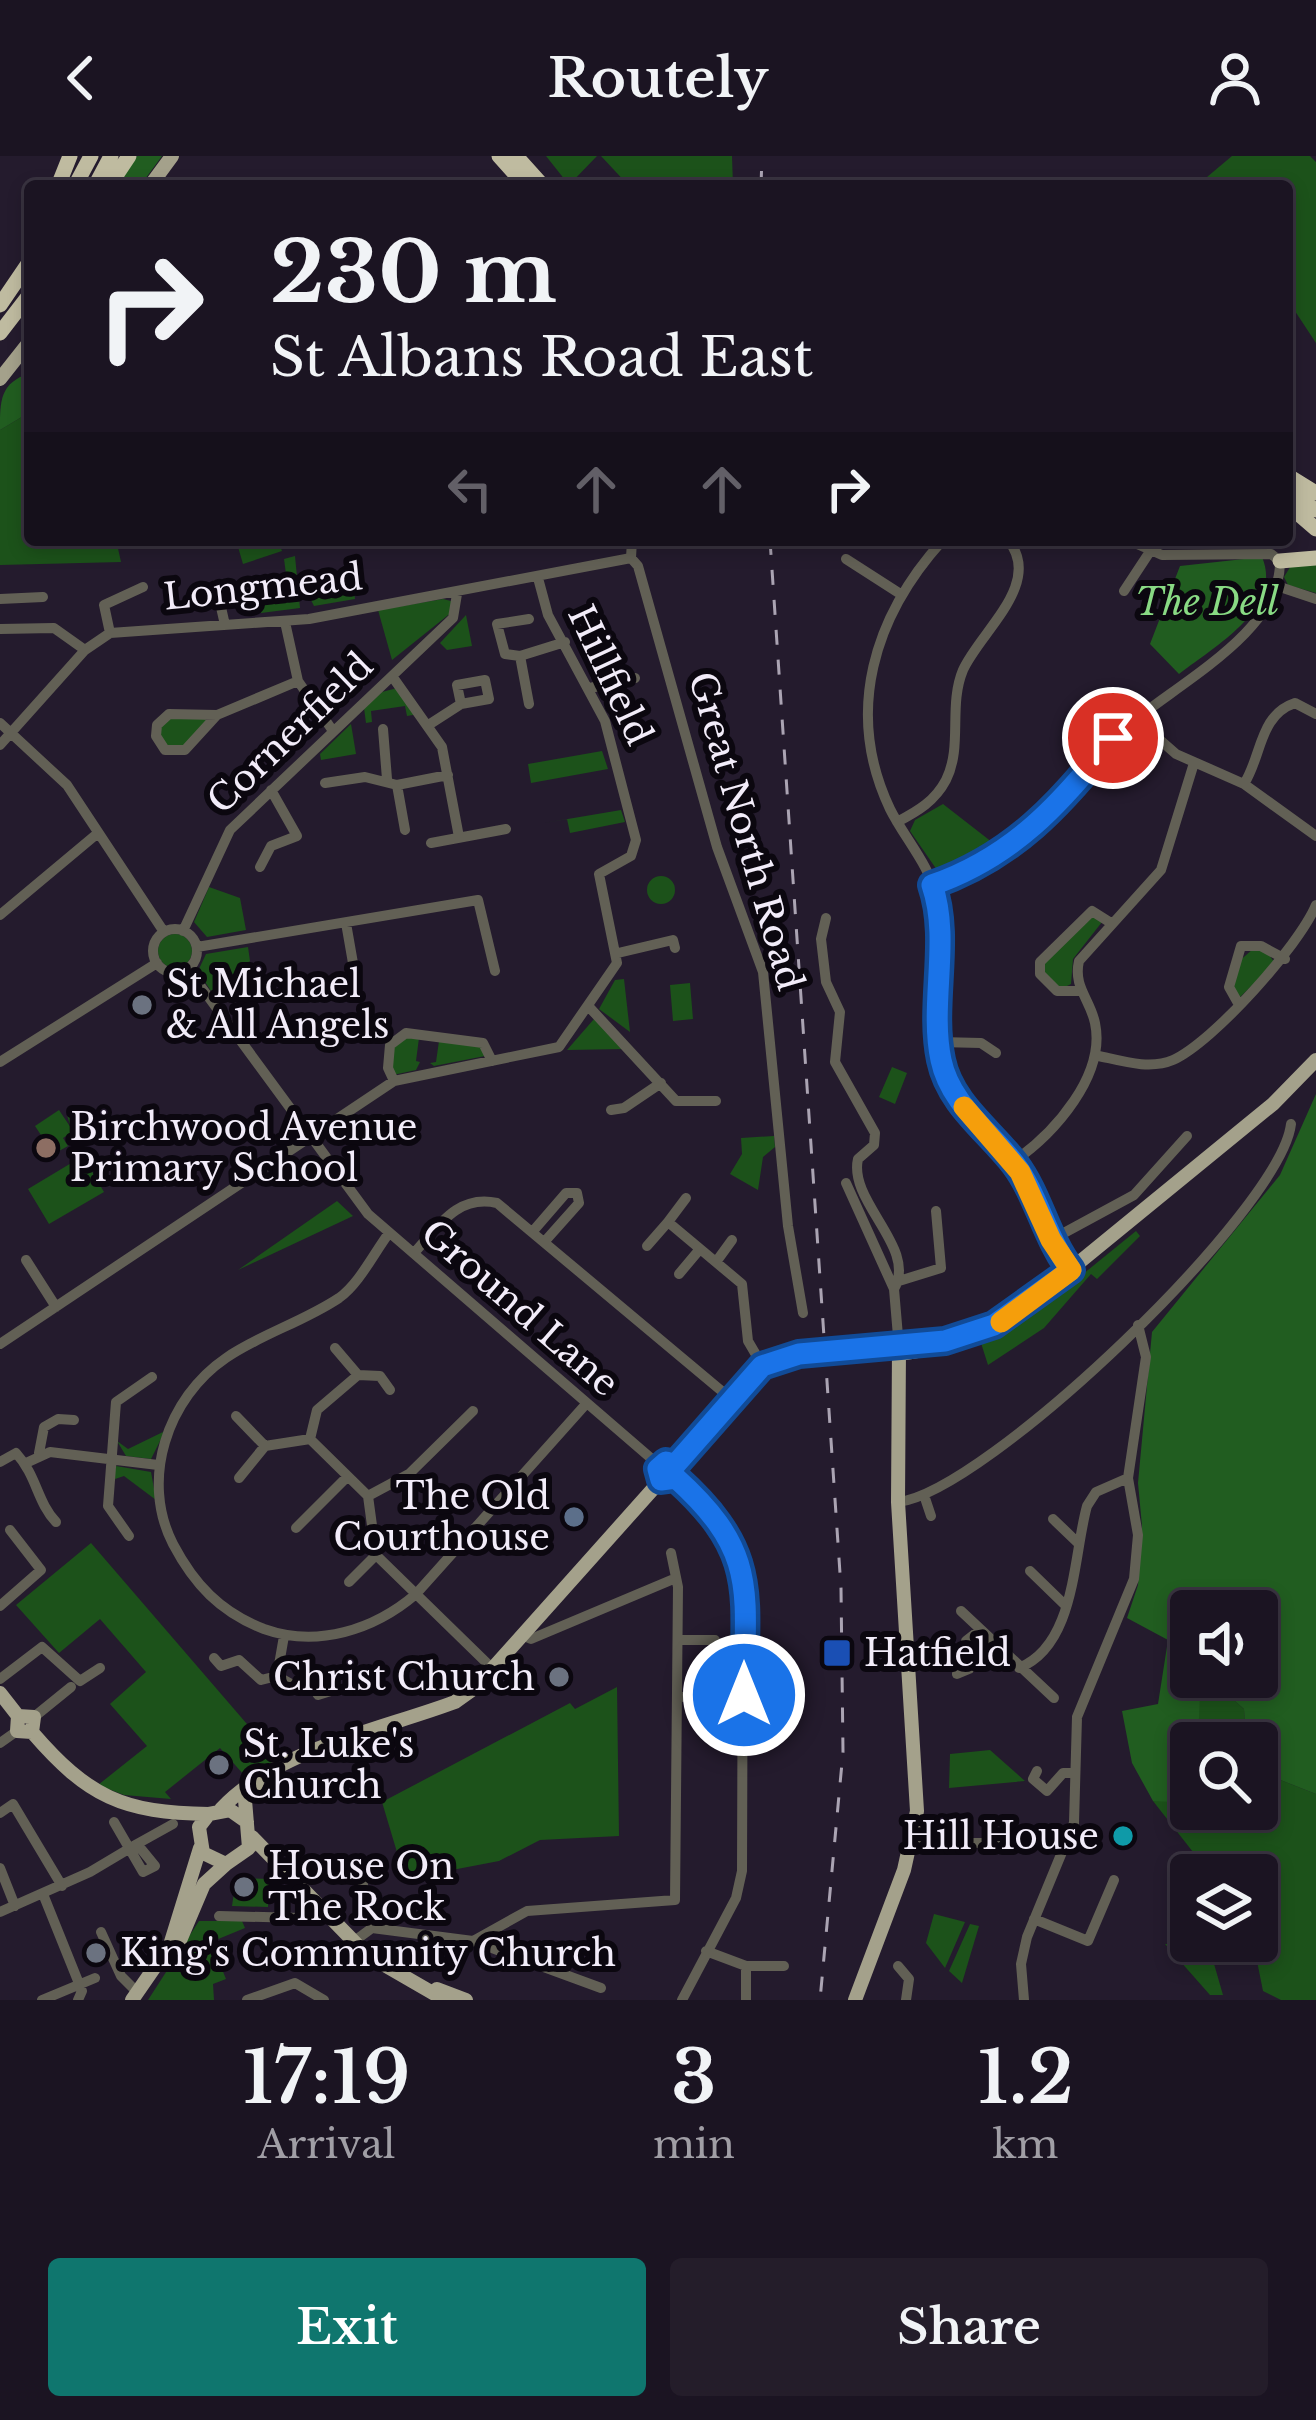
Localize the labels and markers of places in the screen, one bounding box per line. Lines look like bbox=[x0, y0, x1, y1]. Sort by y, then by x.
pin bbox=[1062, 687, 1164, 789]
place label: St Michael & All Angels bbox=[166, 962, 389, 1048]
marker: St Michael & All Angels bbox=[129, 992, 155, 1018]
place label: Birchwood Avenue Primary School bbox=[70, 1105, 417, 1191]
marker: Birchwood Avenue Primary School bbox=[33, 1135, 59, 1161]
place label: The Old Courthouse bbox=[333, 1474, 550, 1560]
marker: The Old Courthouse bbox=[561, 1504, 587, 1530]
place label: Hatfield bbox=[864, 1631, 1011, 1676]
marker: Hatfield bbox=[821, 1637, 853, 1669]
place label: Christ Church bbox=[273, 1655, 535, 1700]
marker: Christ Church bbox=[546, 1664, 572, 1690]
place label: St. Luke's Church bbox=[243, 1722, 414, 1808]
marker: St. Luke's Church bbox=[206, 1752, 232, 1778]
place label: Hill House bbox=[903, 1814, 1099, 1859]
marker: Hill House bbox=[1110, 1823, 1136, 1849]
place label: House On The Rock bbox=[268, 1844, 454, 1930]
marker: House On The Rock bbox=[231, 1874, 257, 1900]
place label: King's Community Church bbox=[120, 1931, 616, 1976]
marker: King's Community Church bbox=[83, 1940, 109, 1966]

